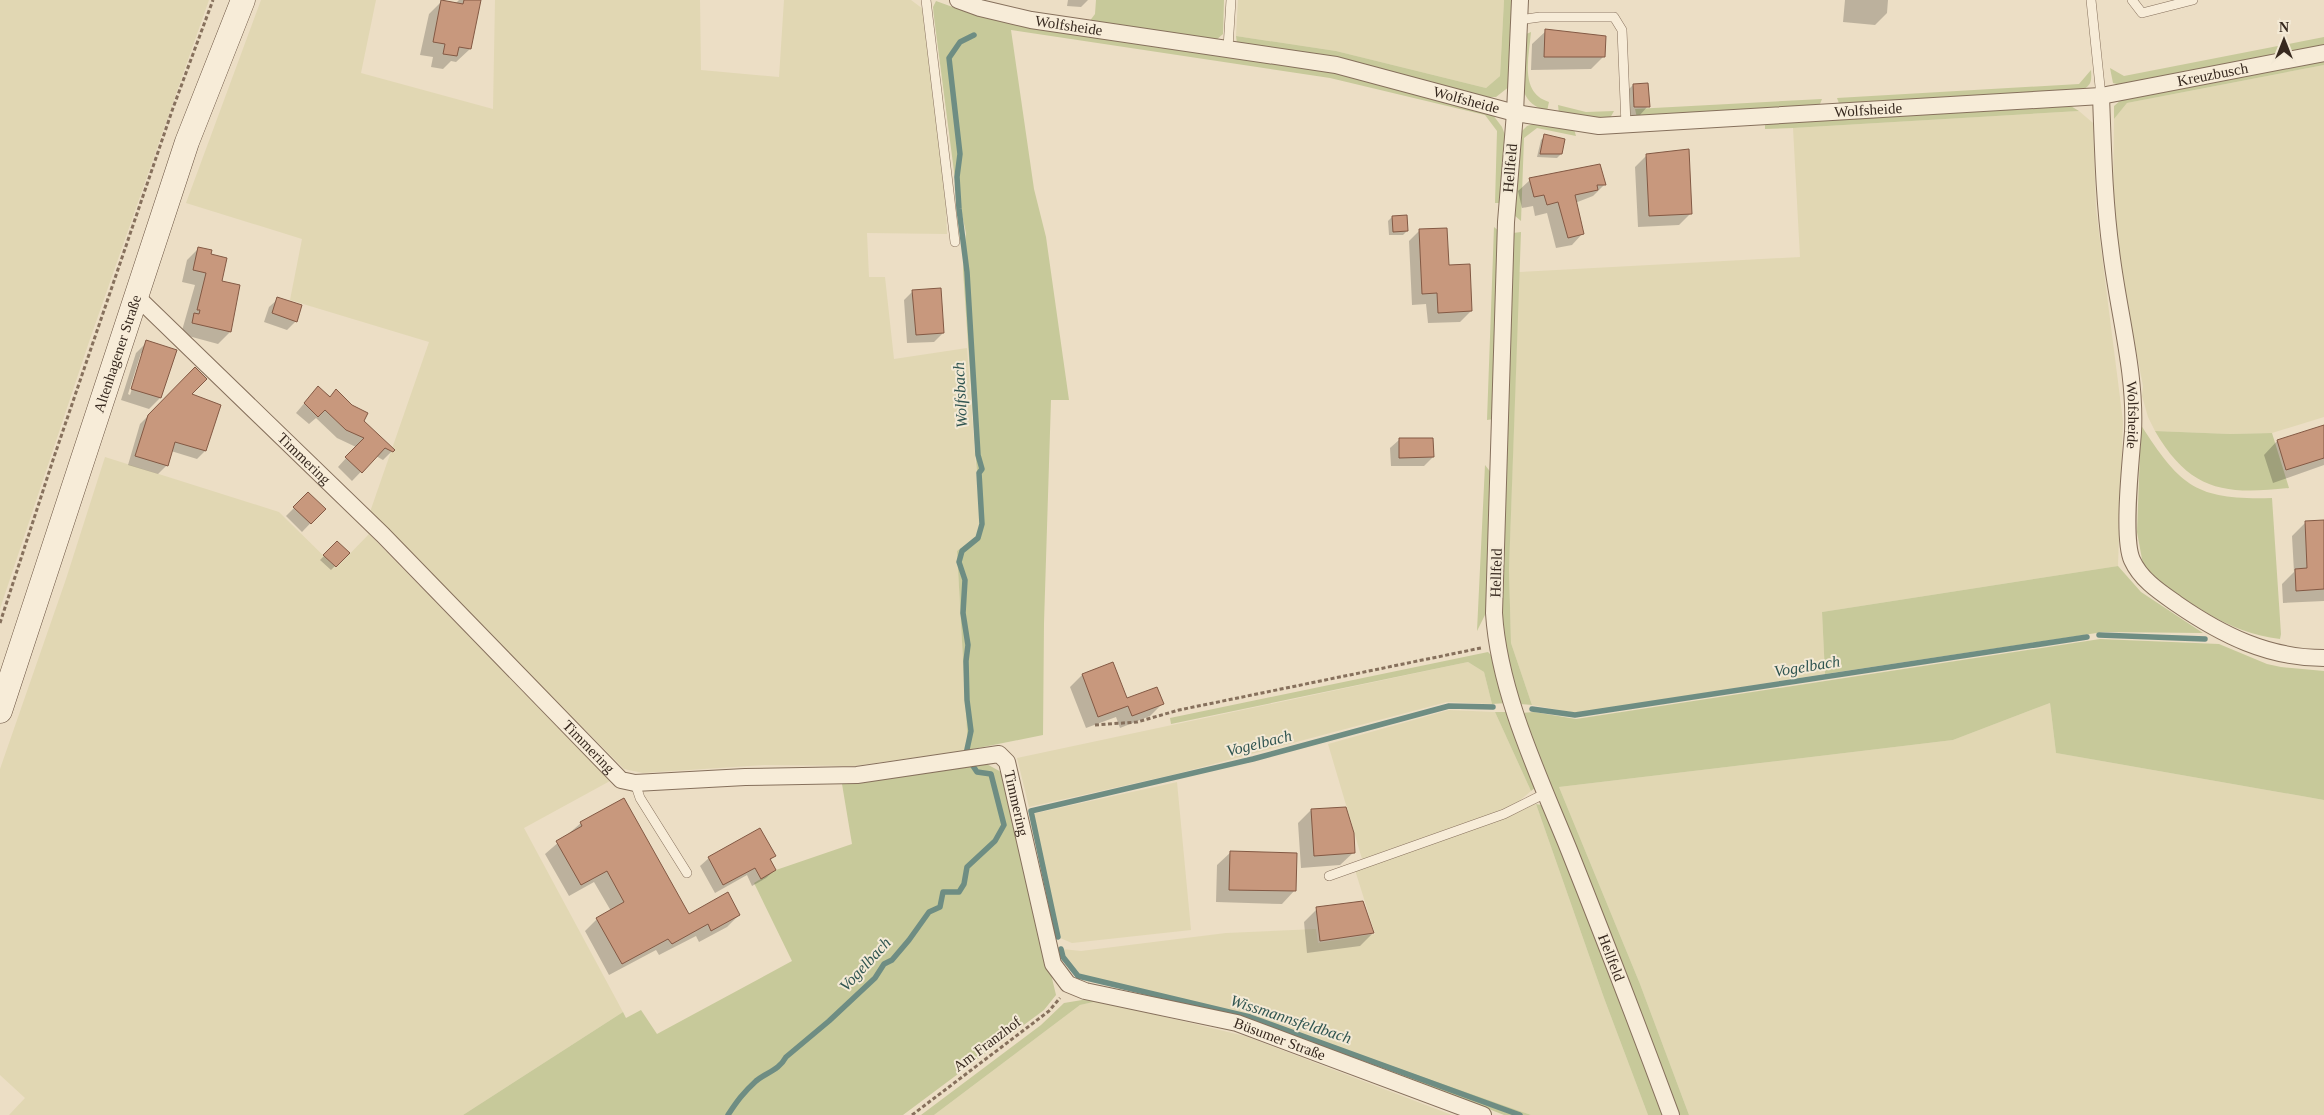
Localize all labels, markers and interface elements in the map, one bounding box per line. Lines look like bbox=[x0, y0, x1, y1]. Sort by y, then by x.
street label: Wolfsheide bbox=[1034, 13, 1104, 39]
north arrow bbox=[2259, 15, 2309, 65]
text: N bbox=[2279, 20, 2289, 35]
street label: Kreuzbusch bbox=[2176, 60, 2250, 89]
street label: Wolfsheide bbox=[1431, 83, 1502, 117]
street label: Wolfsheide bbox=[1834, 100, 1903, 120]
street label: Hellfeld bbox=[1500, 142, 1520, 193]
street label: Altenhagener Straße bbox=[91, 293, 144, 415]
water label: Wolfsbach bbox=[950, 362, 971, 428]
street label: Wolfsheide bbox=[2123, 380, 2141, 450]
street label: Timmering bbox=[275, 430, 334, 488]
street label: Hellfeld bbox=[1487, 548, 1505, 598]
water label: Vogelbach bbox=[1773, 652, 1841, 681]
street label: Timmering bbox=[560, 717, 618, 777]
water label: Vogelbach bbox=[1225, 727, 1294, 760]
street label: Timmering bbox=[1001, 769, 1032, 838]
street label: Hellfeld bbox=[1595, 932, 1628, 984]
water label: Vogelbach bbox=[836, 934, 895, 995]
water label: Wissmannsfeldbach bbox=[1228, 991, 1354, 1048]
street label: Am Franzhof bbox=[950, 1013, 1024, 1075]
street label: Büsumer Straße bbox=[1232, 1015, 1328, 1063]

